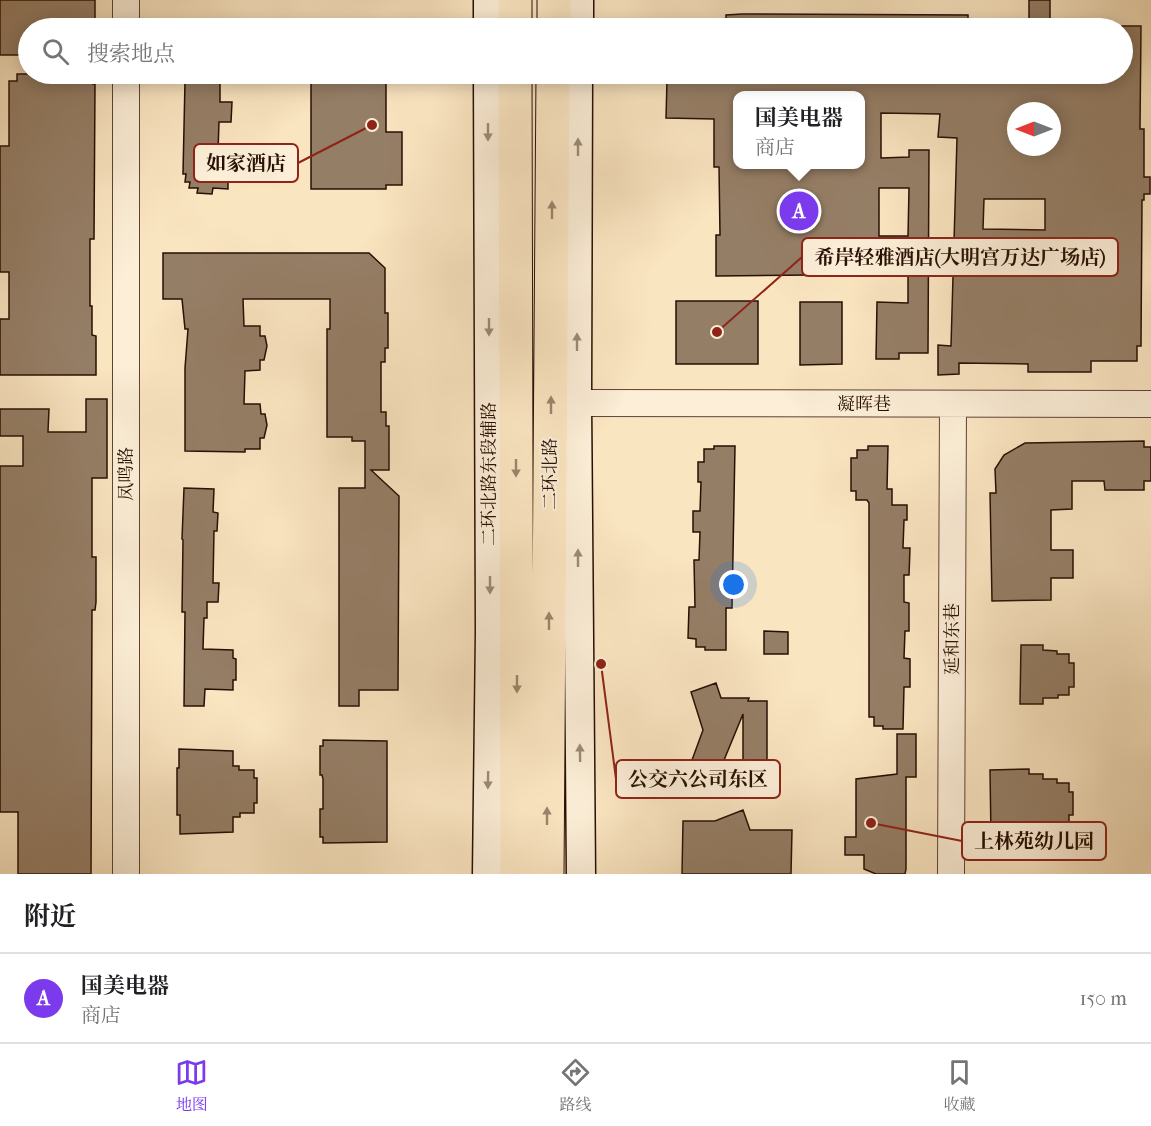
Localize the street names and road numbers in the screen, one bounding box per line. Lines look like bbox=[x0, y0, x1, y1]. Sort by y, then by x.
street label: 凝晖巷 bbox=[837, 394, 891, 415]
street label: 二环北路东段辅路 bbox=[479, 402, 500, 546]
street label: 二环北路 bbox=[540, 438, 561, 510]
street label: 凤鸣路 bbox=[116, 447, 137, 501]
street label: 延和东巷 bbox=[942, 603, 963, 675]

